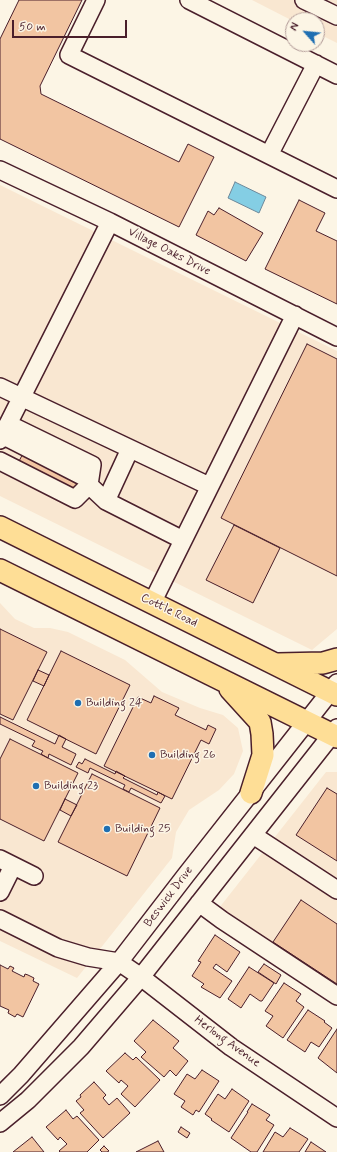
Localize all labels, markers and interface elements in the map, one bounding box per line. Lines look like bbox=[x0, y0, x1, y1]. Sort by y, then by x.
scale bar bbox=[14, 12, 129, 38]
north arrow bbox=[285, 12, 325, 52]
text: 50 m bbox=[19, 19, 46, 35]
text: N bbox=[287, 21, 303, 33]
street label: Village Oaks Drive bbox=[125, 225, 213, 279]
street label: Cottle Road bbox=[138, 591, 200, 631]
place label: Building 24 bbox=[86, 696, 142, 710]
marker: Building 24 bbox=[73, 698, 83, 708]
place label: Building 26 bbox=[160, 748, 216, 762]
marker: Building 26 bbox=[147, 750, 157, 760]
place label: Building 23 bbox=[44, 779, 98, 793]
marker: Building 23 bbox=[31, 781, 41, 791]
place label: Building 25 bbox=[115, 822, 170, 836]
marker: Building 25 bbox=[102, 824, 112, 834]
street label: Beswick Drive bbox=[141, 864, 197, 930]
street label: Herlong Avenue bbox=[191, 1013, 263, 1071]

